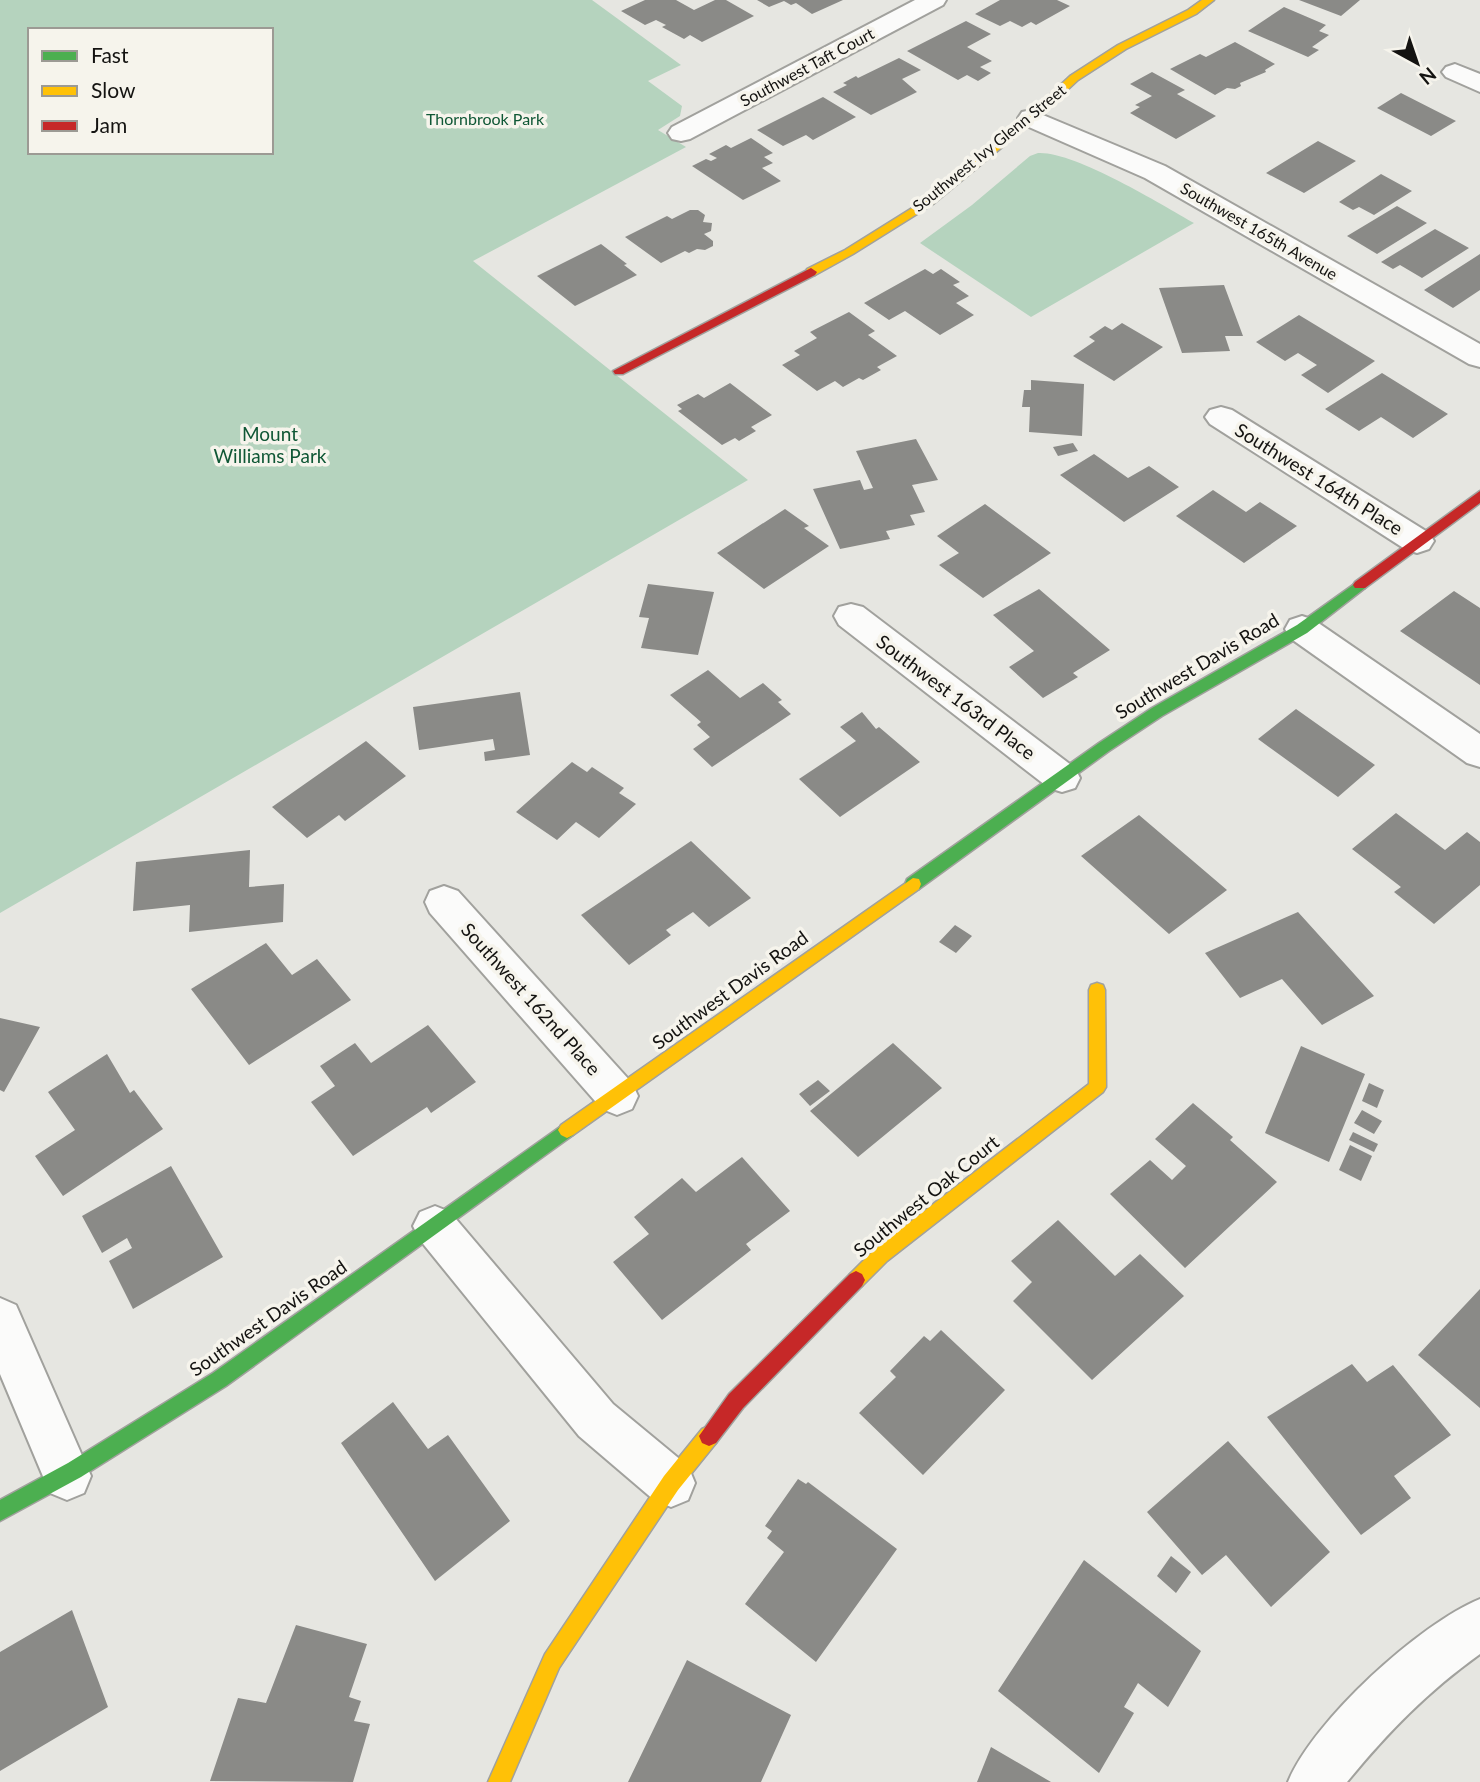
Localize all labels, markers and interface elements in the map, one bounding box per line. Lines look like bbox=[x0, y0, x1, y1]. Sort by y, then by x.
street label: Southwest Taft Court bbox=[737, 23, 877, 110]
legend bbox=[28, 28, 273, 154]
north arrow bbox=[1382, 28, 1452, 98]
text: Fast bbox=[91, 42, 129, 67]
text: N bbox=[1415, 63, 1441, 90]
text: Slow bbox=[91, 77, 136, 102]
street label: Southwest Ivy Glenn Street bbox=[908, 80, 1069, 215]
park label: Thornbrook Park bbox=[426, 109, 545, 128]
text: Jam bbox=[91, 112, 127, 137]
street label: Southwest 165th Avenue bbox=[1177, 178, 1341, 283]
street label: Southwest 164th Place bbox=[1231, 418, 1407, 540]
park label: Mount Williams Park bbox=[214, 422, 327, 467]
street label: Southwest Davis Road bbox=[1111, 608, 1283, 724]
street label: Southwest 163rd Place bbox=[872, 629, 1040, 764]
street label: Southwest 162nd Place bbox=[457, 918, 606, 1080]
street label: Southwest Davis Road bbox=[647, 925, 812, 1054]
street label: Southwest Oak Court bbox=[848, 1130, 1003, 1261]
street label: Southwest Davis Road bbox=[185, 1255, 351, 1381]

